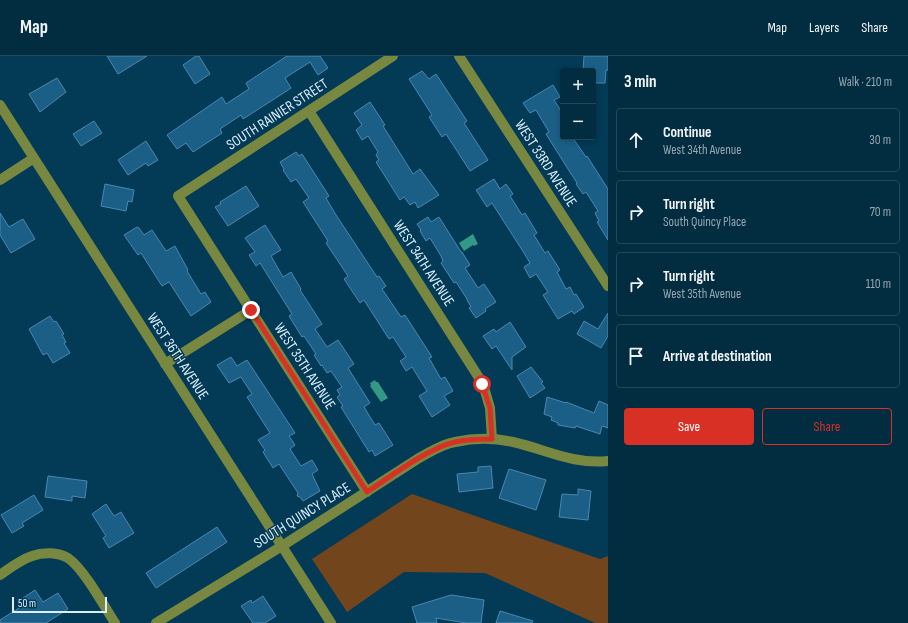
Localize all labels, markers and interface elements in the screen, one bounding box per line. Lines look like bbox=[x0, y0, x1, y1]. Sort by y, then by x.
text: Map bbox=[20, 16, 48, 39]
text: Map bbox=[767, 19, 787, 36]
text: Layers bbox=[809, 19, 839, 36]
text: Share bbox=[861, 19, 888, 36]
map controls bbox=[560, 68, 596, 140]
button: + bbox=[560, 68, 596, 104]
text: 3 min bbox=[624, 72, 657, 92]
street label: SOUTH RAINIER STREET bbox=[223, 74, 332, 154]
text: Walk · 210 m bbox=[839, 74, 892, 90]
button: − bbox=[560, 104, 596, 140]
street label: WEST 33RD AVENUE bbox=[510, 116, 581, 210]
text: Continue bbox=[663, 123, 712, 142]
icon: ahead bbox=[625, 129, 647, 151]
text: 30 m bbox=[869, 132, 891, 148]
text: West 34th Avenue bbox=[663, 142, 741, 158]
text: Turn right bbox=[663, 195, 715, 214]
icon: right bbox=[625, 201, 647, 223]
text: 70 m bbox=[870, 204, 891, 220]
text: South Quincy Place bbox=[663, 214, 746, 230]
street label: WEST 34TH AVENUE bbox=[389, 217, 458, 310]
text: Turn right bbox=[663, 267, 715, 286]
icon: right bbox=[625, 273, 647, 295]
text: 110 m bbox=[866, 276, 891, 292]
text: West 35th Avenue bbox=[663, 286, 741, 302]
route end bbox=[242, 301, 260, 319]
street label: WEST 36TH AVENUE bbox=[142, 309, 213, 403]
street label: WEST 35TH AVENUE bbox=[270, 319, 340, 413]
icon: arrive bbox=[625, 345, 647, 367]
text: Arrive at destination bbox=[663, 347, 772, 366]
route start bbox=[473, 375, 491, 393]
button: Save bbox=[624, 408, 754, 445]
button: Share bbox=[762, 408, 892, 445]
street label: SOUTH QUINCY PLACE bbox=[250, 478, 354, 553]
scale bar bbox=[12, 595, 107, 614]
text: 50 m bbox=[18, 597, 36, 610]

